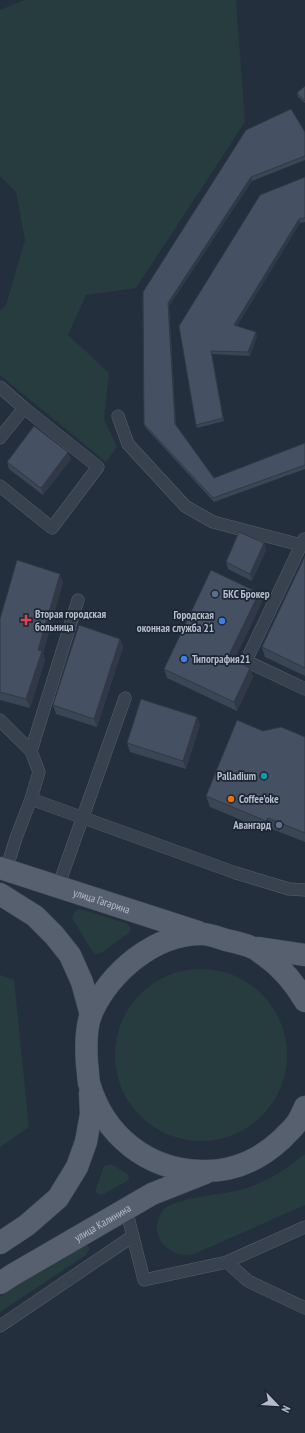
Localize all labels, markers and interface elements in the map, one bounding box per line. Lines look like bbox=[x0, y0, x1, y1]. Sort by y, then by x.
place label: БКС Брокер bbox=[223, 587, 270, 601]
marker: БКС Брокер bbox=[210, 589, 220, 599]
place label: Вторая городская больница bbox=[35, 607, 107, 634]
place label: Городская оконная служба 21 bbox=[137, 608, 214, 635]
marker: Вторая городская больница bbox=[20, 614, 32, 626]
marker: Городская оконная служба 21 bbox=[217, 616, 227, 626]
place label: Типография21 bbox=[192, 652, 250, 666]
marker: Типография21 bbox=[179, 654, 189, 664]
place label: Palladium bbox=[217, 769, 256, 783]
marker: Palladium bbox=[259, 771, 269, 781]
place label: Coffee'oke bbox=[239, 792, 279, 806]
marker: Coffee'oke bbox=[226, 794, 236, 804]
place label: Авангард bbox=[232, 818, 272, 832]
marker: Авангард bbox=[274, 820, 284, 830]
street label: улица Гагарина bbox=[72, 885, 132, 917]
street label: улица Калинина bbox=[72, 1201, 133, 1245]
north arrow bbox=[257, 1385, 297, 1425]
text: N bbox=[278, 1404, 294, 1415]

